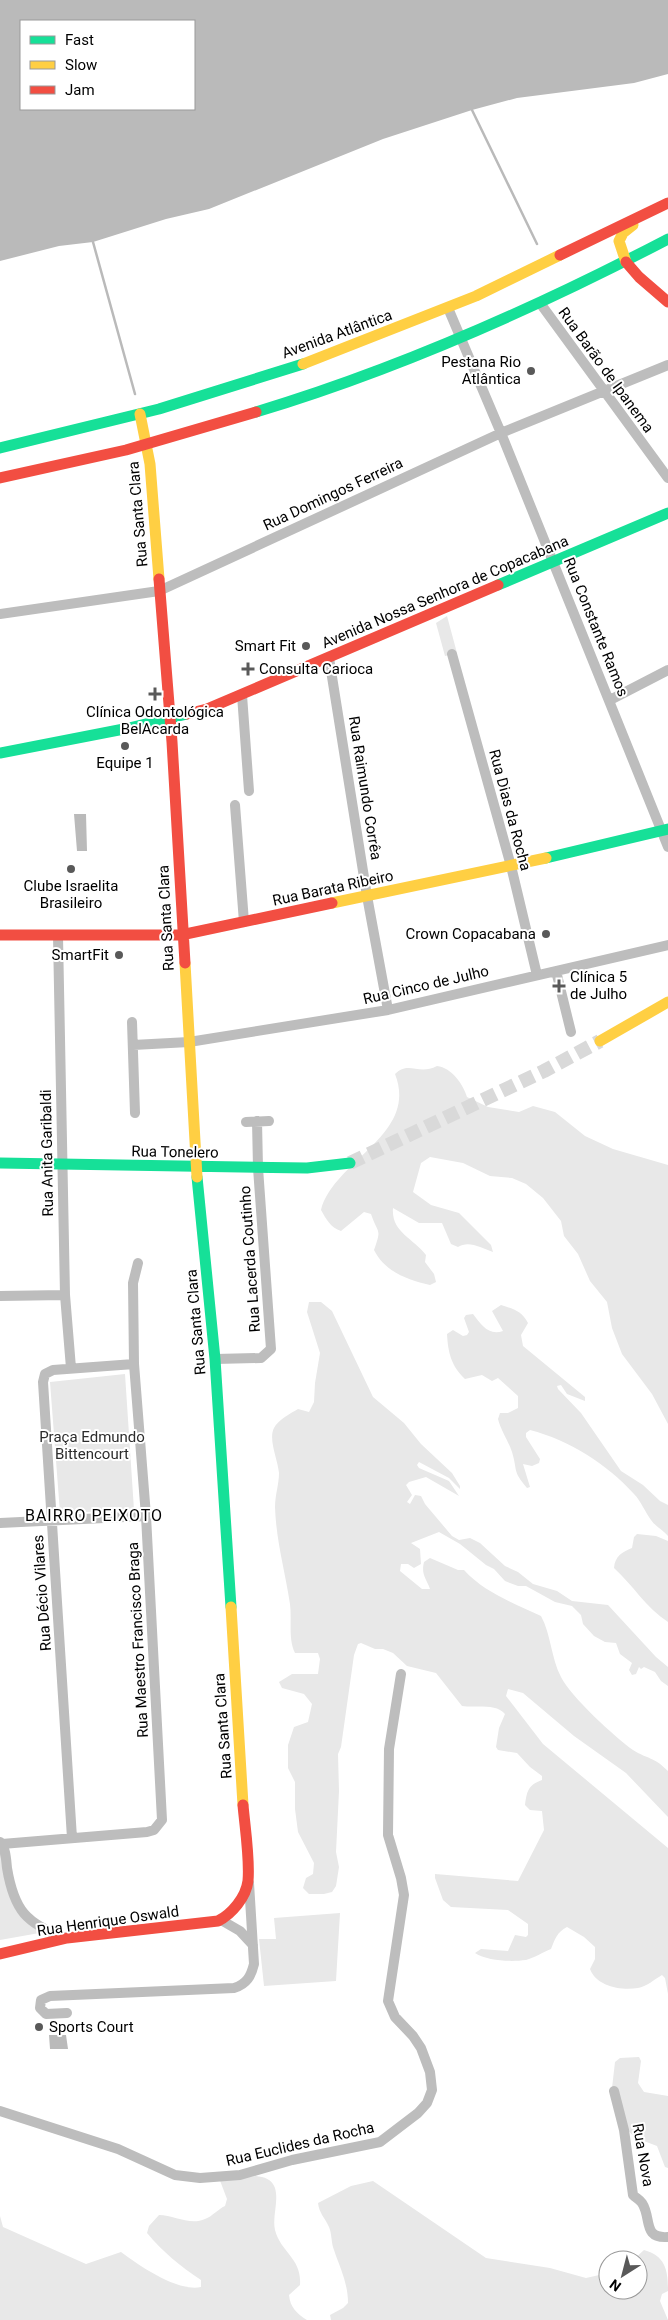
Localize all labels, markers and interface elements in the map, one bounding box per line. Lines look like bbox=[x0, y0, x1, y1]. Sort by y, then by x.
legend bbox=[20, 20, 195, 110]
text: Fast bbox=[65, 31, 94, 49]
text: Slow bbox=[65, 56, 97, 74]
text: Jam bbox=[65, 81, 95, 99]
street label: Rua Barão de Ipanema bbox=[554, 304, 658, 436]
street label: Avenida Atlântica bbox=[279, 306, 395, 362]
place label: Pestana Rio Atlântica bbox=[441, 353, 521, 388]
marker: Pestana Rio Atlântica bbox=[525, 365, 537, 377]
street label: Rua Domingos Ferreira bbox=[260, 454, 406, 534]
street label: Rua Santa Clara bbox=[124, 460, 152, 568]
street label: Avenida Nossa Senhora de Copacabana bbox=[319, 532, 571, 652]
street label: Rua Constante Ramos bbox=[560, 555, 632, 699]
place label: Smart Fit bbox=[235, 637, 296, 655]
marker: Smart Fit bbox=[300, 640, 312, 652]
place label: Consulta Carioca bbox=[259, 660, 373, 678]
marker: Consulta Carioca bbox=[241, 662, 255, 676]
marker: Clínica Odontológica BelAcarda bbox=[148, 687, 162, 701]
place label: Clínica Odontológica BelAcarda bbox=[86, 703, 224, 738]
street label: Rua Raimundo Corrêa bbox=[345, 715, 385, 861]
marker: Equipe 1 bbox=[119, 740, 131, 752]
street label: Rua Dias da Rocha bbox=[485, 747, 535, 873]
place label: Equipe 1 bbox=[96, 754, 154, 772]
marker: Clube Israelita Brasileiro bbox=[65, 863, 77, 875]
street label: Rua Santa Clara bbox=[154, 865, 178, 971]
street label: Rua Barata Ribeiro bbox=[271, 866, 395, 910]
place label: Clube Israelita Brasileiro bbox=[24, 877, 118, 912]
place label: Crown Copacabana bbox=[406, 925, 536, 943]
marker: Crown Copacabana bbox=[540, 928, 552, 940]
place label: SmartFit bbox=[52, 946, 109, 964]
marker: SmartFit bbox=[113, 949, 125, 961]
street label: Rua Cinco de Julho bbox=[361, 962, 491, 1008]
place label: Clínica 5 de Julho bbox=[570, 968, 627, 1003]
marker: Clínica 5 de Julho bbox=[552, 979, 566, 993]
street label: Rua Anita Garibaldi bbox=[37, 1089, 57, 1217]
street label: Rua Tonelero bbox=[131, 1142, 219, 1162]
street label: Rua Lacerda Coutinho bbox=[236, 1185, 264, 1333]
street label: Rua Santa Clara bbox=[182, 1268, 210, 1376]
park label: Praça Edmundo Bittencourt bbox=[39, 1428, 145, 1463]
district label: BAIRRO PEIXOTO bbox=[25, 1506, 163, 1525]
street label: Rua Décio Vilares bbox=[29, 1534, 55, 1652]
street label: Rua Maestro Francisco Braga bbox=[124, 1542, 152, 1738]
street label: Rua Santa Clara bbox=[210, 1672, 236, 1780]
street label: Rua Henrique Oswald bbox=[36, 1902, 180, 1940]
place label: Sports Court bbox=[49, 2018, 134, 2036]
marker: Sports Court bbox=[33, 2021, 45, 2033]
street label: Rua Euclides da Rocha bbox=[224, 2118, 376, 2170]
street label: Rua Nova bbox=[629, 2122, 657, 2188]
north arrow bbox=[598, 2250, 648, 2300]
text: N bbox=[607, 2276, 624, 2295]

